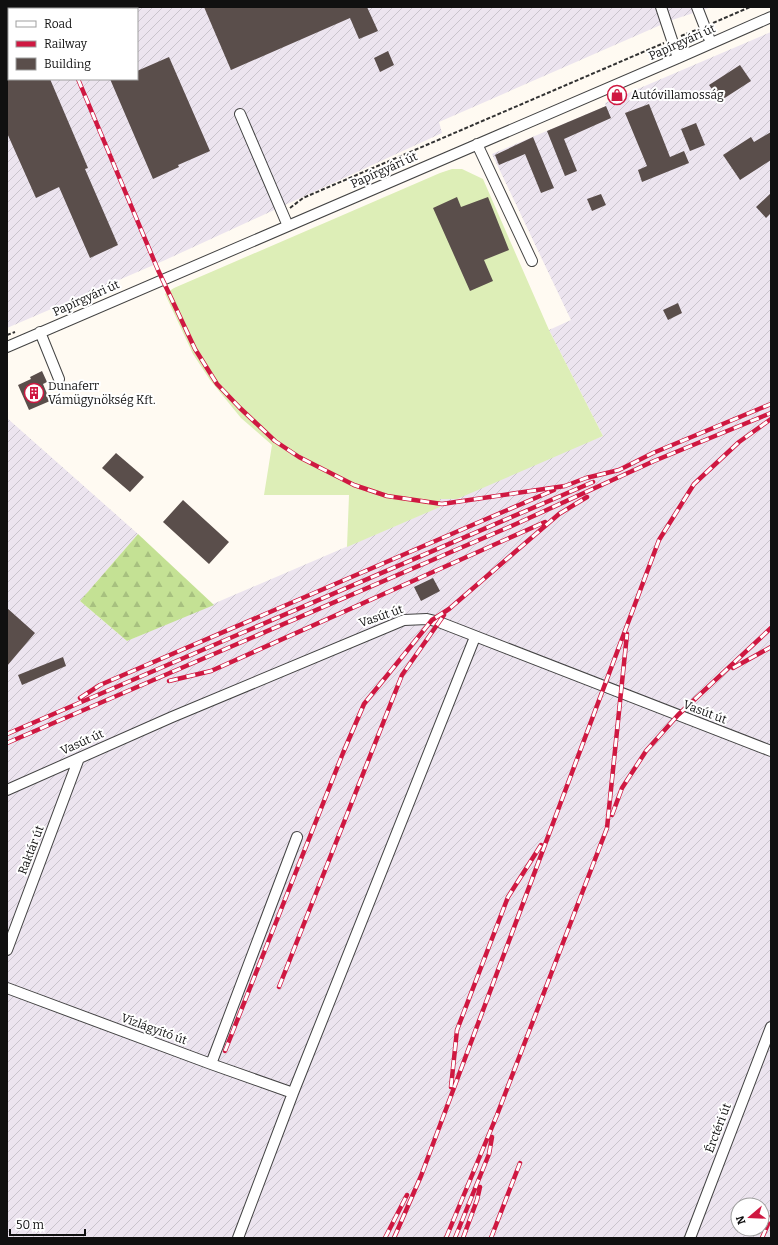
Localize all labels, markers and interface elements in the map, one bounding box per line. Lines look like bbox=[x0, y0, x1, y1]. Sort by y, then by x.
legend bbox=[8, 8, 138, 80]
text: Road bbox=[44, 17, 72, 31]
street label: Papírgyári út bbox=[647, 21, 718, 63]
text: Railway bbox=[44, 37, 88, 51]
text: Building bbox=[44, 57, 91, 71]
shop icon: Autóvillamosság bbox=[606, 84, 628, 106]
place label: Autóvillamosság bbox=[631, 88, 724, 102]
street label: Papírgyári út bbox=[349, 149, 420, 191]
street label: Papírgyári út bbox=[51, 277, 122, 319]
place label: Dunaferr Vámügynökség Kft. bbox=[48, 379, 155, 407]
building icon: Dunaferr Vámügynökség Kft. bbox=[23, 382, 45, 404]
street label: Vasút út bbox=[357, 602, 405, 630]
street label: Vasút út bbox=[681, 697, 729, 727]
street label: Vasút út bbox=[58, 726, 106, 758]
street label: Raktár út bbox=[15, 823, 47, 876]
street label: Vízlágyító út bbox=[119, 1011, 189, 1048]
street label: Érctéri út bbox=[701, 1100, 734, 1155]
north arrow bbox=[730, 1197, 770, 1237]
scale bar bbox=[10, 1211, 85, 1237]
text: N bbox=[733, 1213, 749, 1226]
text: 50 m bbox=[16, 1218, 45, 1232]

